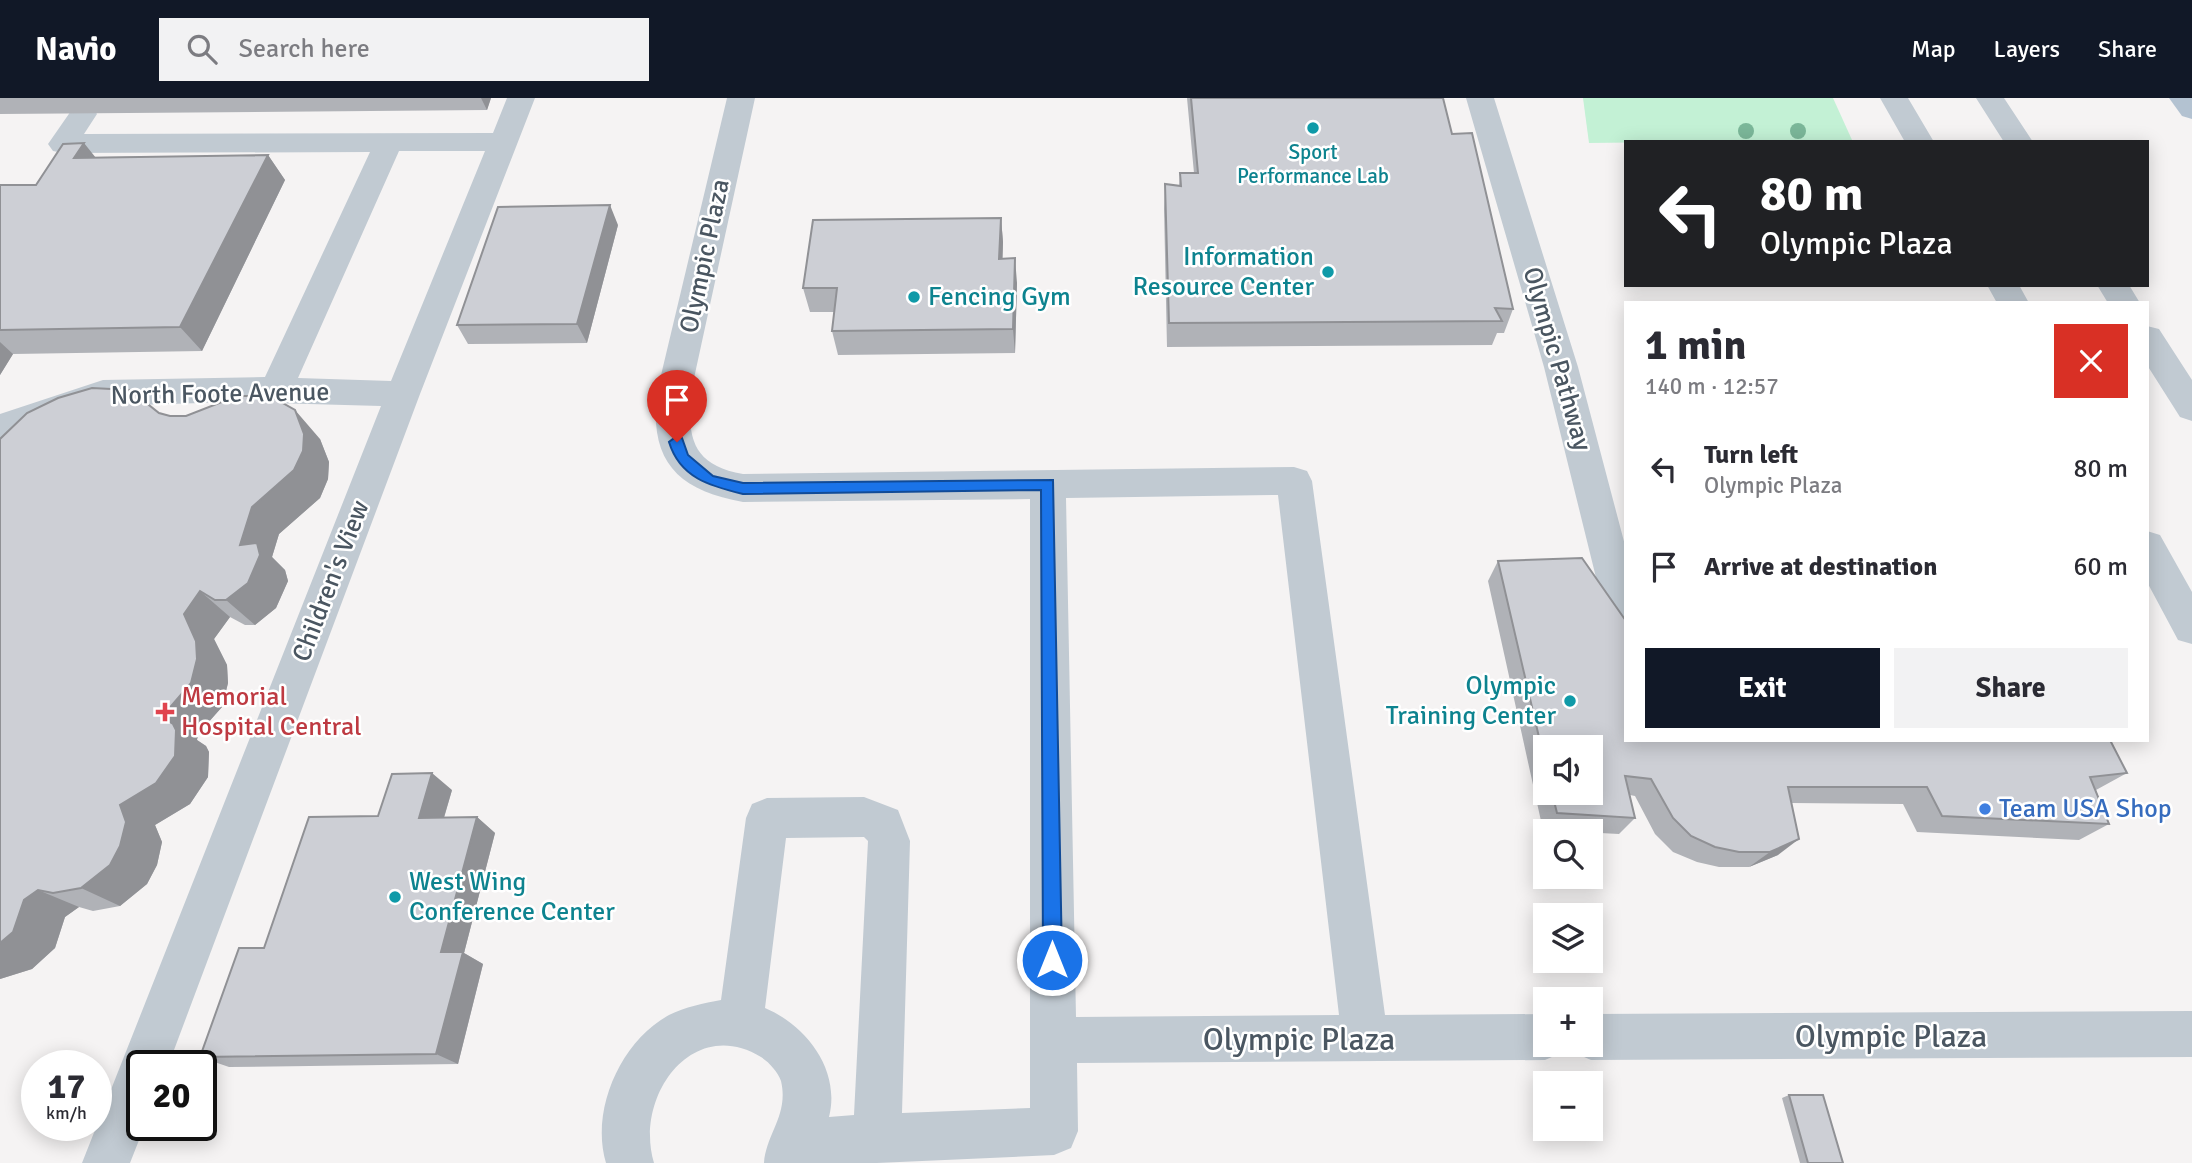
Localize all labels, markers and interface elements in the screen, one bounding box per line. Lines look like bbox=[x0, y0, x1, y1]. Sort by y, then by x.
search box bbox=[159, 18, 649, 81]
text: Navio bbox=[35, 29, 117, 70]
icon: search bbox=[183, 30, 221, 68]
text: Search here bbox=[239, 33, 370, 65]
text: Map bbox=[1911, 34, 1956, 64]
text: Layers bbox=[1994, 34, 2060, 64]
text: Share bbox=[2098, 34, 2157, 64]
marker: Sport Performance Lab bbox=[1305, 120, 1321, 136]
place label: Sport Performance Lab bbox=[1237, 139, 1389, 189]
text: 80 m bbox=[1760, 164, 1863, 224]
icon: left bbox=[1645, 168, 1736, 259]
street label: Olympic Plaza bbox=[673, 176, 737, 336]
text: Olympic Plaza bbox=[1760, 224, 1953, 263]
place label: Information Resource Center bbox=[1133, 241, 1314, 303]
street label: Olympic Pathway bbox=[1515, 263, 1599, 455]
marker: Information Resource Center bbox=[1320, 264, 1336, 280]
place label: Fencing Gym bbox=[928, 281, 1071, 313]
marker: Fencing Gym bbox=[906, 289, 922, 305]
text: 1 min bbox=[1645, 320, 1746, 371]
button: close bbox=[2054, 324, 2128, 398]
pin bbox=[647, 370, 707, 442]
text: 140 m · 12:57 bbox=[1645, 372, 1779, 401]
street label: North Foote Avenue bbox=[110, 376, 330, 412]
icon: arrive bbox=[658, 381, 696, 419]
text: Turn left bbox=[1704, 439, 1798, 471]
icon: left bbox=[1645, 450, 1683, 488]
text: 80 m bbox=[2073, 453, 2128, 485]
text: Olympic Plaza bbox=[1704, 471, 1842, 500]
street label: Children's View bbox=[286, 496, 377, 666]
icon: arrive bbox=[1645, 548, 1683, 586]
text: Arrive at destination bbox=[1704, 551, 1937, 583]
text: 60 m bbox=[2073, 551, 2128, 583]
button: Exit bbox=[1645, 648, 1880, 728]
button: Share bbox=[1894, 648, 2128, 728]
place label: Olympic Training Center bbox=[1386, 670, 1556, 732]
place label: Memorial Hospital Central bbox=[181, 681, 362, 743]
marker: Olympic Training Center bbox=[1562, 693, 1578, 709]
marker: Memorial Hospital Central bbox=[155, 702, 175, 722]
map controls bbox=[1533, 735, 1603, 1141]
button: sound bbox=[1533, 735, 1603, 805]
place label: Team USA Shop bbox=[1999, 793, 2172, 825]
marker: Team USA Shop bbox=[1977, 801, 1993, 817]
button: search bbox=[1533, 819, 1603, 889]
place label: West Wing Conference Center bbox=[409, 866, 615, 928]
marker: West Wing Conference Center bbox=[387, 889, 403, 905]
button: layers bbox=[1533, 903, 1603, 973]
position arrow bbox=[1015, 923, 1089, 997]
button: + bbox=[1533, 987, 1603, 1057]
street label: Olympic Plaza bbox=[1795, 1017, 1987, 1056]
street label: Olympic Plaza bbox=[1203, 1020, 1395, 1059]
speed limit sign: 20 bbox=[126, 1050, 217, 1141]
text: 17 bbox=[48, 1065, 85, 1108]
button: − bbox=[1533, 1071, 1603, 1141]
text: km/h bbox=[46, 1102, 87, 1124]

